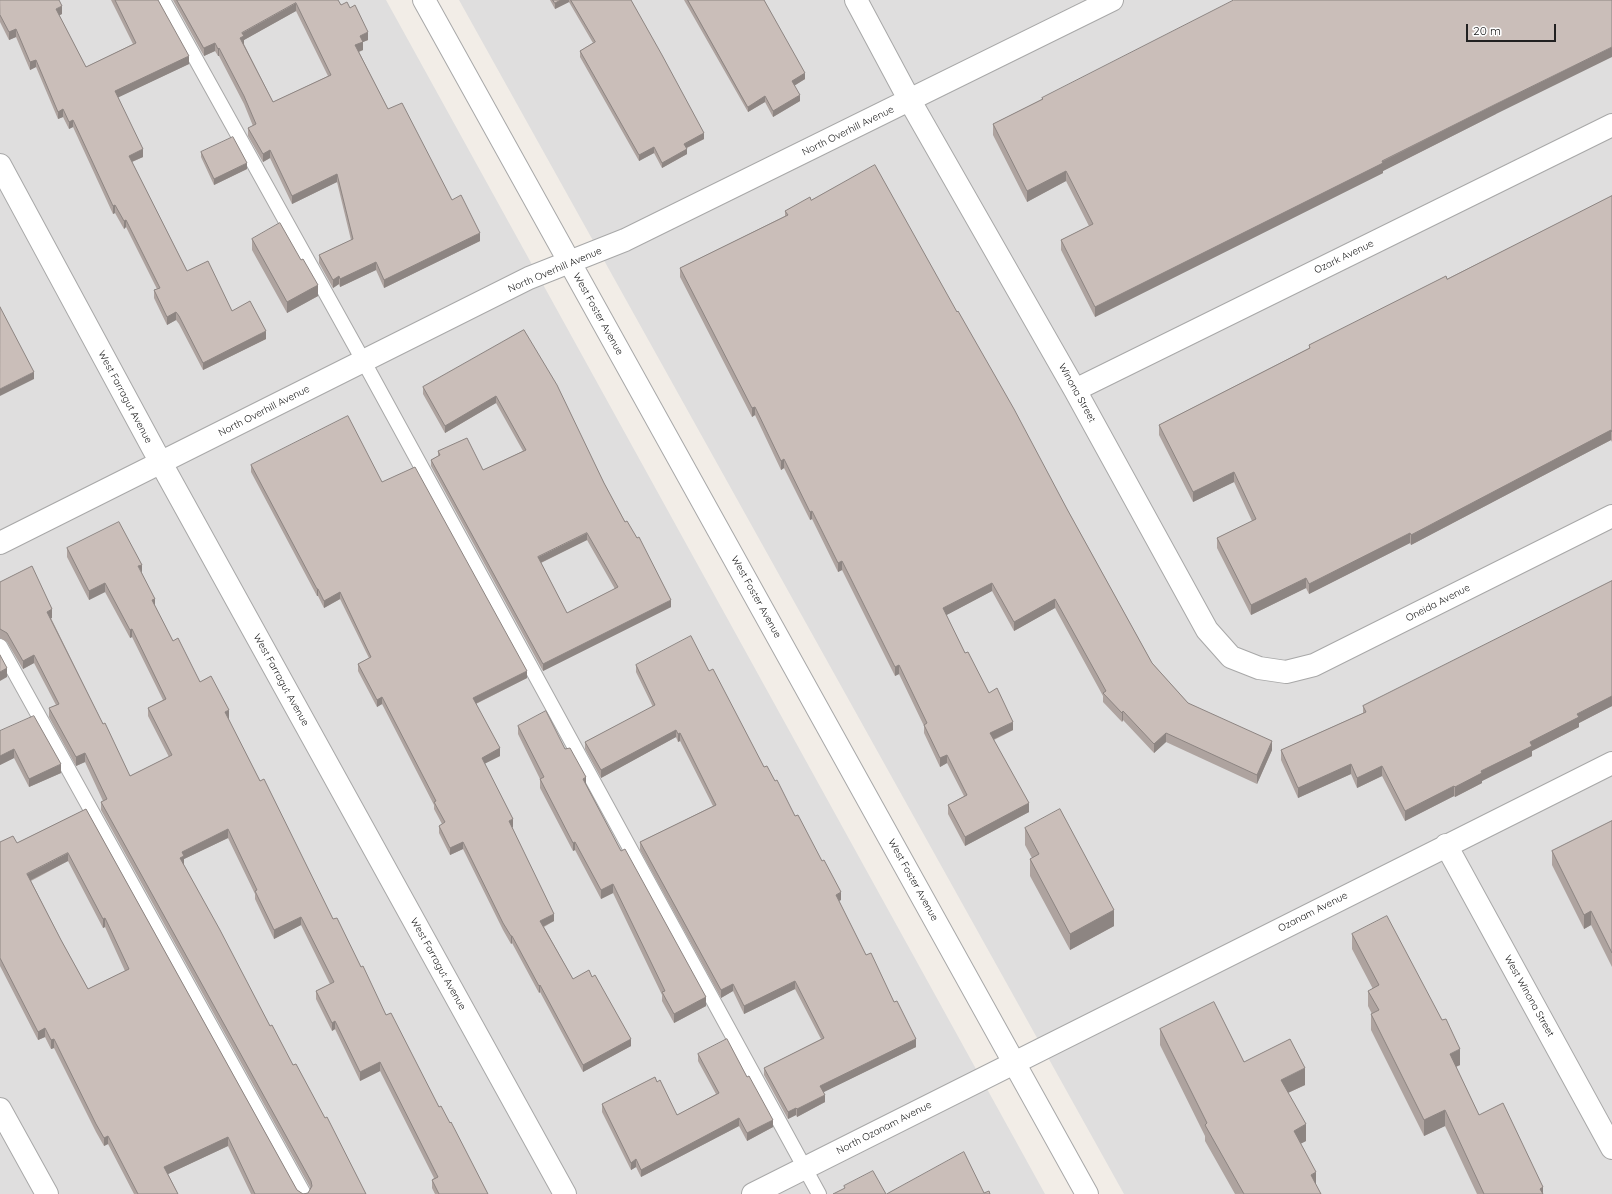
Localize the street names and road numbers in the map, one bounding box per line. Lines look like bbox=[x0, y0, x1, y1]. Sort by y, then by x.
street label: North Overhill Avenue bbox=[800, 104, 896, 158]
street label: Ozark Avenue bbox=[1312, 237, 1376, 277]
street label: North Overhill Avenue bbox=[506, 245, 604, 295]
street label: West Foster Avenue bbox=[570, 271, 626, 357]
street label: West Farragut Avenue bbox=[95, 349, 155, 445]
street label: Winona Street bbox=[1056, 361, 1098, 425]
street label: North Overhill Avenue bbox=[216, 383, 312, 439]
street label: West Foster Avenue bbox=[728, 554, 784, 640]
street label: Oneida Avenue bbox=[1404, 582, 1472, 624]
street label: West Farragut Avenue bbox=[251, 632, 311, 728]
street label: West Foster Avenue bbox=[885, 837, 941, 923]
street label: Ozanam Avenue bbox=[1276, 889, 1350, 935]
street label: West Farragut Avenue bbox=[408, 916, 468, 1012]
street label: West Winona Street bbox=[1502, 953, 1556, 1039]
street label: North Ozanam Avenue bbox=[834, 1099, 934, 1157]

